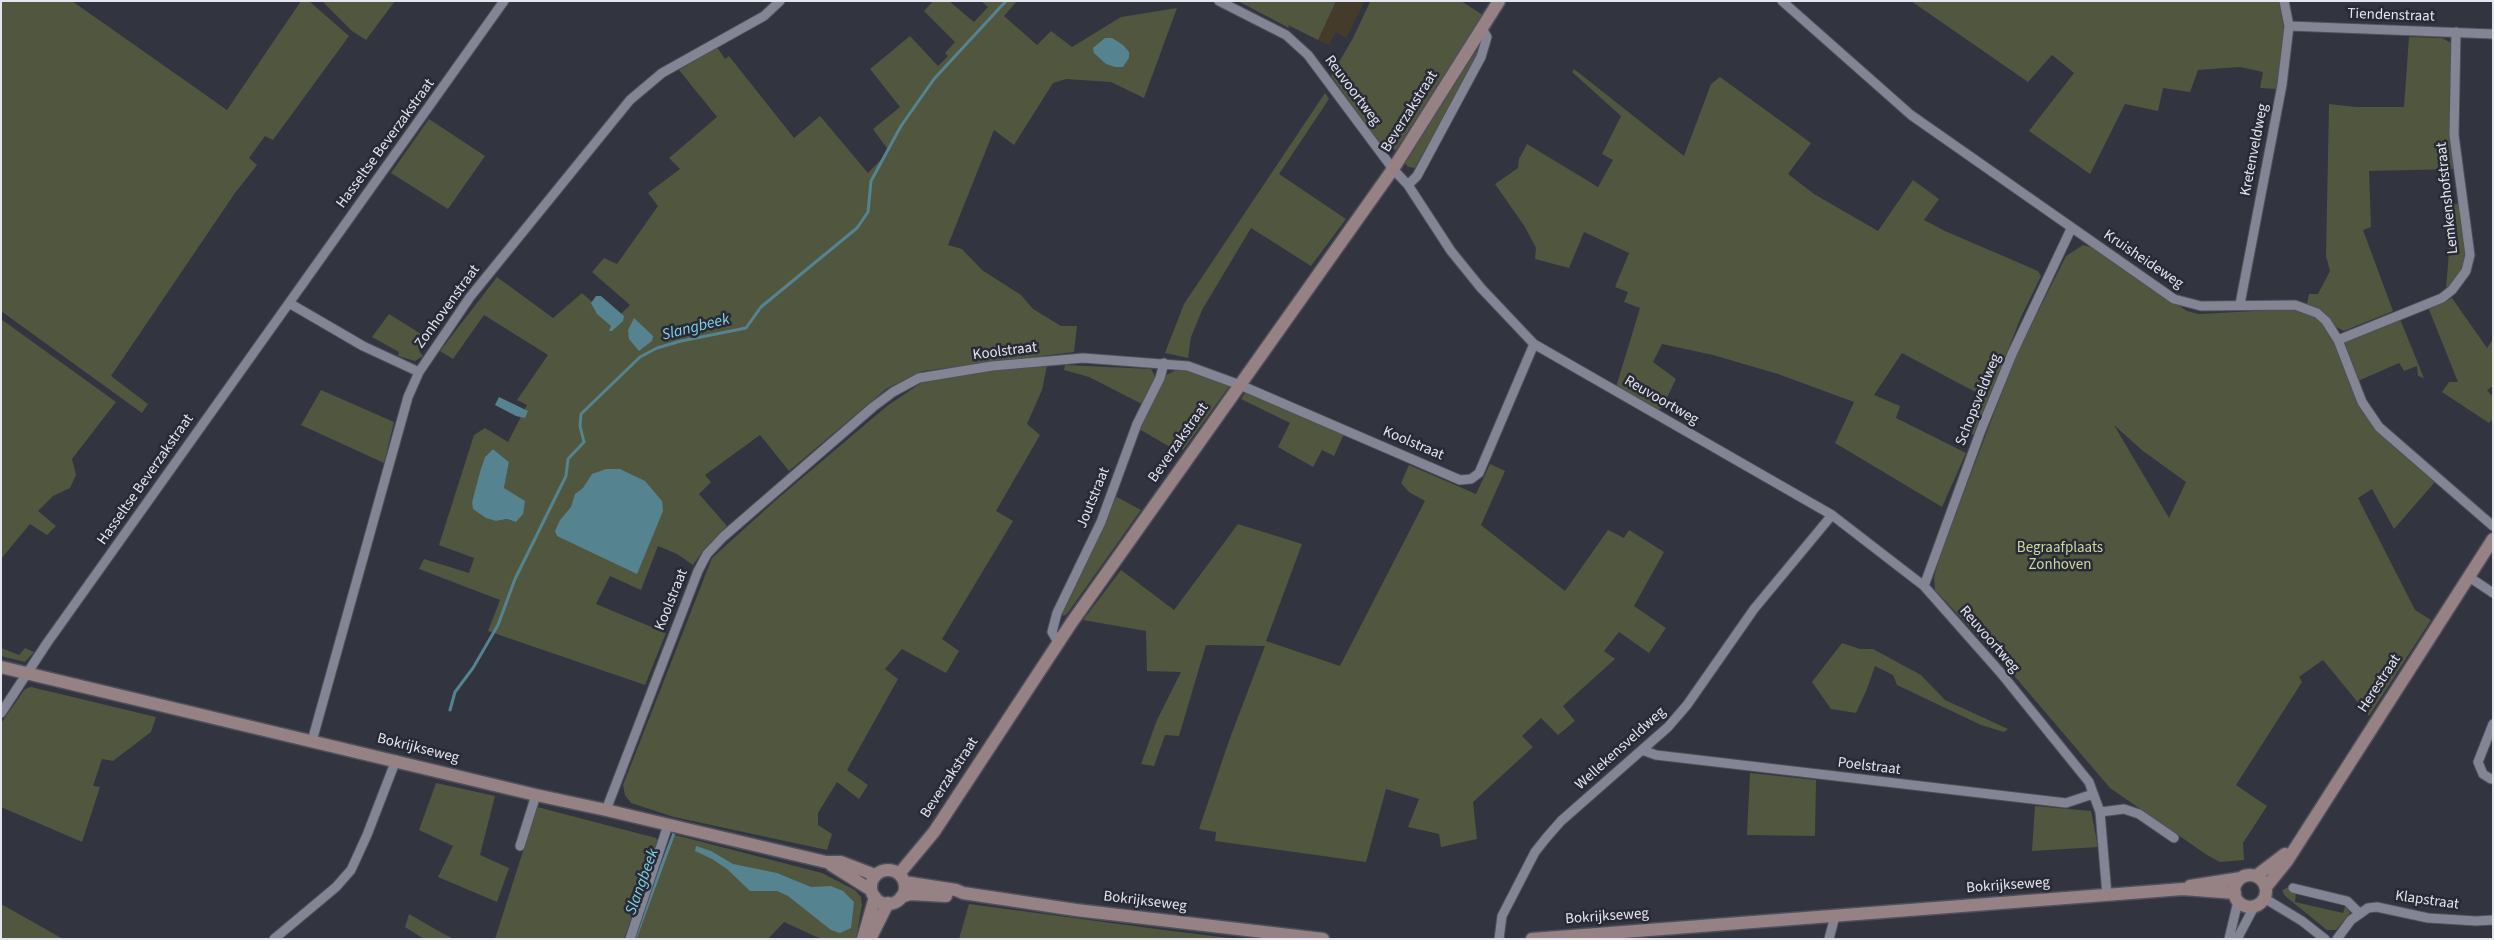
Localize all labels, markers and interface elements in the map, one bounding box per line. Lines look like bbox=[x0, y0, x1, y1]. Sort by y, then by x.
street label: Tiendenstraat bbox=[2347, 5, 2435, 27]
street label: Reuvoortweg bbox=[1320, 52, 1384, 130]
street label: Beverzakstraat bbox=[1378, 68, 1442, 156]
street label: Hasseltse Beverzakstraat bbox=[333, 76, 439, 212]
street label: Kretenveldweg bbox=[2237, 102, 2273, 198]
street label: Lemkenshofstraat bbox=[2433, 141, 2463, 255]
street label: Kruisheideweg bbox=[2100, 227, 2186, 293]
street label: Zonhovenstraat bbox=[412, 262, 484, 352]
water label: Slangbeek bbox=[660, 310, 732, 346]
street label: Koolstraat bbox=[972, 339, 1038, 365]
street label: Schopsveldweg bbox=[1952, 351, 2006, 449]
street label: Reuvoortweg bbox=[1621, 372, 1701, 430]
street label: Beverzakstraat bbox=[1145, 400, 1213, 486]
street label: Hasseltse Beverzakstraat bbox=[94, 411, 198, 549]
street label: Koolstraat bbox=[1380, 423, 1446, 465]
street label: Joutstraat bbox=[1074, 465, 1114, 531]
park label: Begraafplaats Zonhoven bbox=[2017, 540, 2103, 575]
street label: Koolstraat bbox=[652, 567, 692, 633]
street label: Reuvoortweg bbox=[1955, 603, 2023, 677]
street label: Herestraat bbox=[2355, 652, 2405, 716]
street label: Wellekensveldweg bbox=[1572, 704, 1670, 794]
street label: Bokrijkseweg bbox=[375, 730, 461, 768]
street label: Beverzakstraat bbox=[917, 734, 983, 822]
street label: Poelstraat bbox=[1836, 754, 1902, 780]
water label: Slangbeek bbox=[622, 846, 664, 918]
street label: Bokrijkseweg bbox=[1966, 874, 2050, 898]
street label: Bokrijkseweg bbox=[1102, 888, 1188, 916]
street label: Klapstraat bbox=[2394, 888, 2460, 914]
street label: Bokrijkseweg bbox=[1565, 905, 1649, 929]

